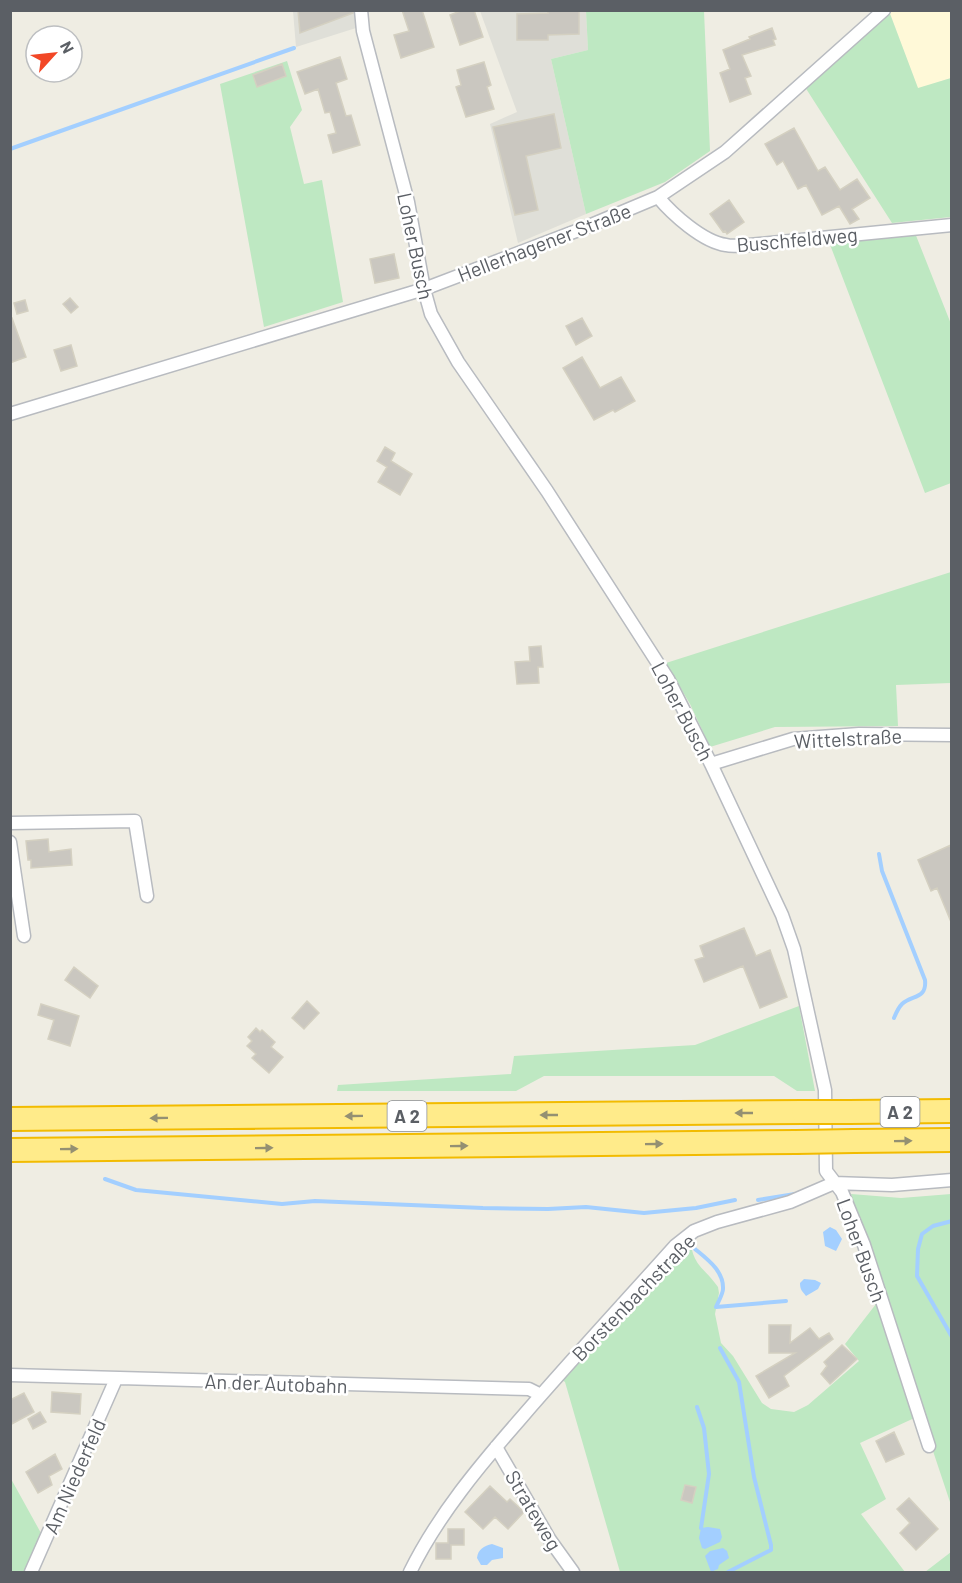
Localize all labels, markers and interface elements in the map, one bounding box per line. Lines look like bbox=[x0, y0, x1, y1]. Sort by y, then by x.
north arrow bbox=[24, 24, 84, 84]
text: N bbox=[57, 38, 79, 56]
street label: Loher Busch bbox=[393, 190, 439, 302]
street label: Hellerhagener Straße bbox=[454, 198, 634, 286]
street label: Buschfeldweg bbox=[735, 222, 859, 256]
street label: Loher Busch bbox=[647, 657, 719, 765]
street label: Wittelstraße bbox=[793, 723, 903, 753]
road number: A 2 bbox=[880, 1097, 920, 1127]
road number: A 2 bbox=[388, 1101, 426, 1131]
one-way arrow bbox=[735, 1108, 754, 1118]
one-way arrow bbox=[540, 1110, 559, 1119]
one-way arrow bbox=[345, 1111, 364, 1121]
one-way arrow bbox=[150, 1113, 169, 1123]
one-way arrow bbox=[893, 1136, 912, 1146]
one-way arrow bbox=[644, 1139, 663, 1149]
one-way arrow bbox=[449, 1141, 468, 1151]
one-way arrow bbox=[254, 1143, 273, 1152]
one-way arrow bbox=[59, 1144, 78, 1154]
street label: Loher Busch bbox=[832, 1195, 892, 1305]
street label: Borstenbachstraße bbox=[566, 1229, 700, 1365]
street label: An der Autobahn bbox=[204, 1369, 348, 1397]
street label: Am Niederfeld bbox=[38, 1415, 110, 1537]
street label: Strateweg bbox=[501, 1466, 567, 1554]

